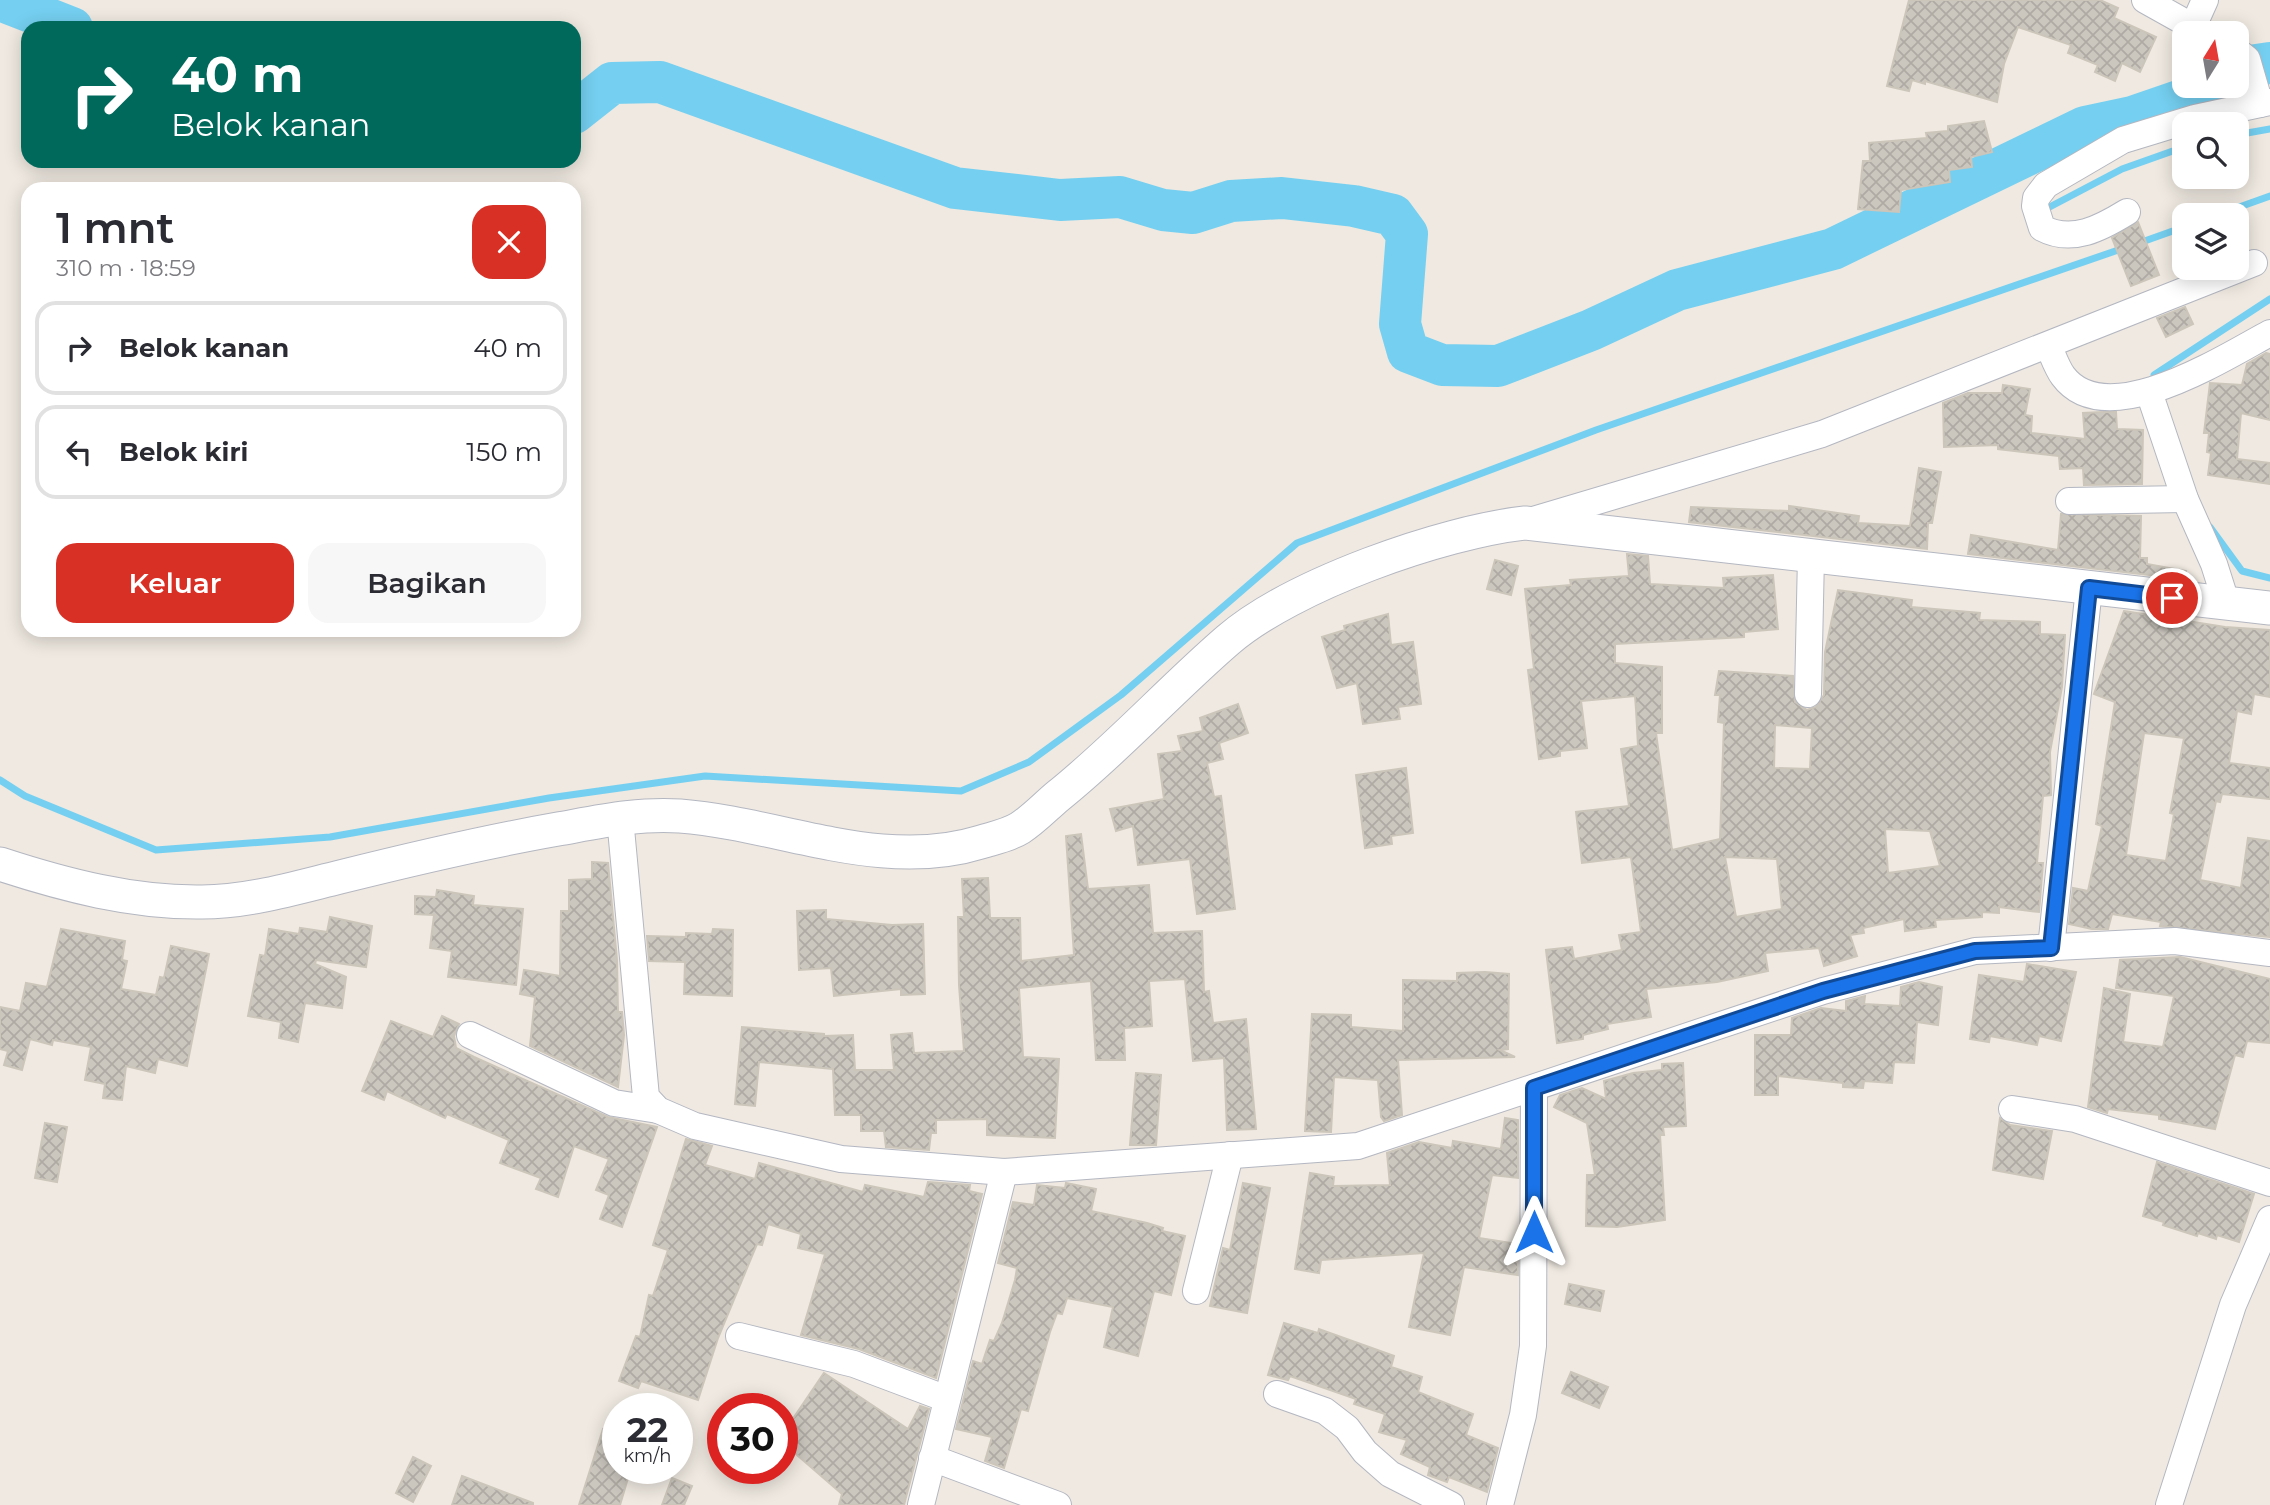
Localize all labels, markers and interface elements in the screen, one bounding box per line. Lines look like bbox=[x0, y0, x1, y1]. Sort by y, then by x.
north arrow bbox=[2172, 21, 2249, 98]
map controls bbox=[2172, 21, 2249, 280]
text: 40 m bbox=[171, 45, 303, 104]
icon: right bbox=[56, 49, 147, 140]
text: Belok kanan bbox=[171, 105, 371, 144]
button: search bbox=[2172, 112, 2249, 189]
text: 1 mnt bbox=[56, 202, 174, 254]
button: layers bbox=[2172, 203, 2249, 280]
button: close bbox=[472, 205, 546, 279]
text: 310 m · 18:59 bbox=[56, 254, 196, 282]
icon: right bbox=[60, 329, 98, 367]
text: Belok kanan bbox=[119, 332, 289, 364]
text: 40 m bbox=[473, 332, 542, 364]
icon: left bbox=[60, 433, 98, 471]
text: Belok kiri bbox=[119, 436, 248, 468]
text: 150 m bbox=[466, 436, 542, 468]
button: Keluar bbox=[56, 543, 294, 623]
button: Bagikan bbox=[308, 543, 546, 623]
pin bbox=[2142, 568, 2202, 628]
icon: arrive bbox=[2153, 579, 2191, 617]
position arrow bbox=[1497, 1195, 1571, 1269]
speed limit sign: 30 bbox=[707, 1393, 798, 1484]
text: 22 bbox=[627, 1408, 668, 1451]
text: km/h bbox=[623, 1445, 672, 1467]

